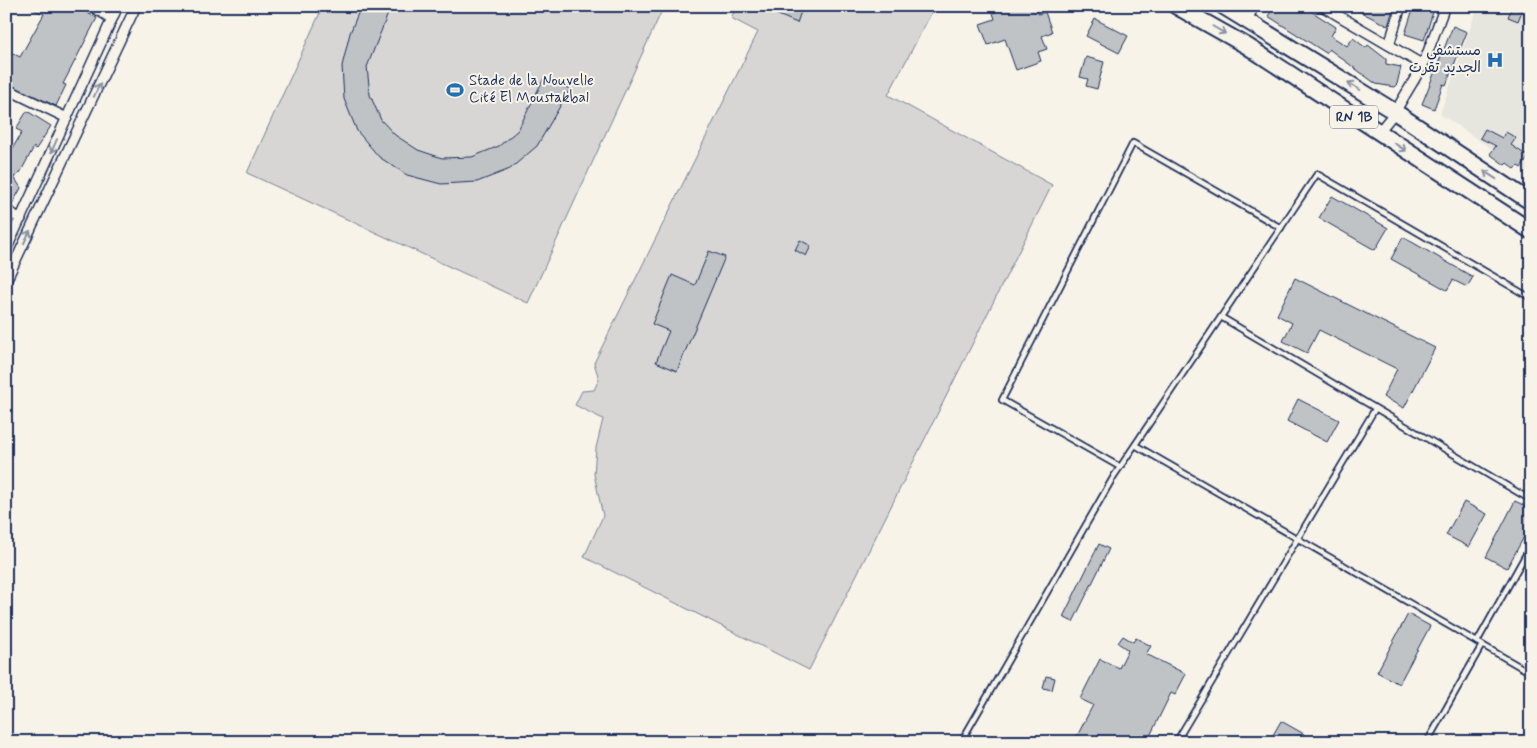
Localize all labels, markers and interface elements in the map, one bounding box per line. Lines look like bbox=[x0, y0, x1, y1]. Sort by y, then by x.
one-way arrow bbox=[1211, 26, 1225, 36]
place label: مستشفى الجديد تقرت bbox=[1409, 41, 1481, 78]
hospital icon: مستشفى الجديد تقرت bbox=[1485, 50, 1505, 70]
place label: Stade de la Nouvelle Cité El Moustakbal bbox=[469, 71, 594, 108]
sports icon: Stade de la Nouvelle Cité El Moustakbal bbox=[445, 80, 465, 100]
one-way arrow bbox=[1348, 81, 1362, 91]
one-way arrow bbox=[93, 83, 102, 98]
road number: RN 1B bbox=[1330, 105, 1378, 128]
one-way arrow bbox=[49, 138, 58, 153]
one-way arrow bbox=[1392, 142, 1406, 152]
one-way arrow bbox=[1483, 170, 1497, 181]
one-way arrow bbox=[23, 230, 33, 245]

